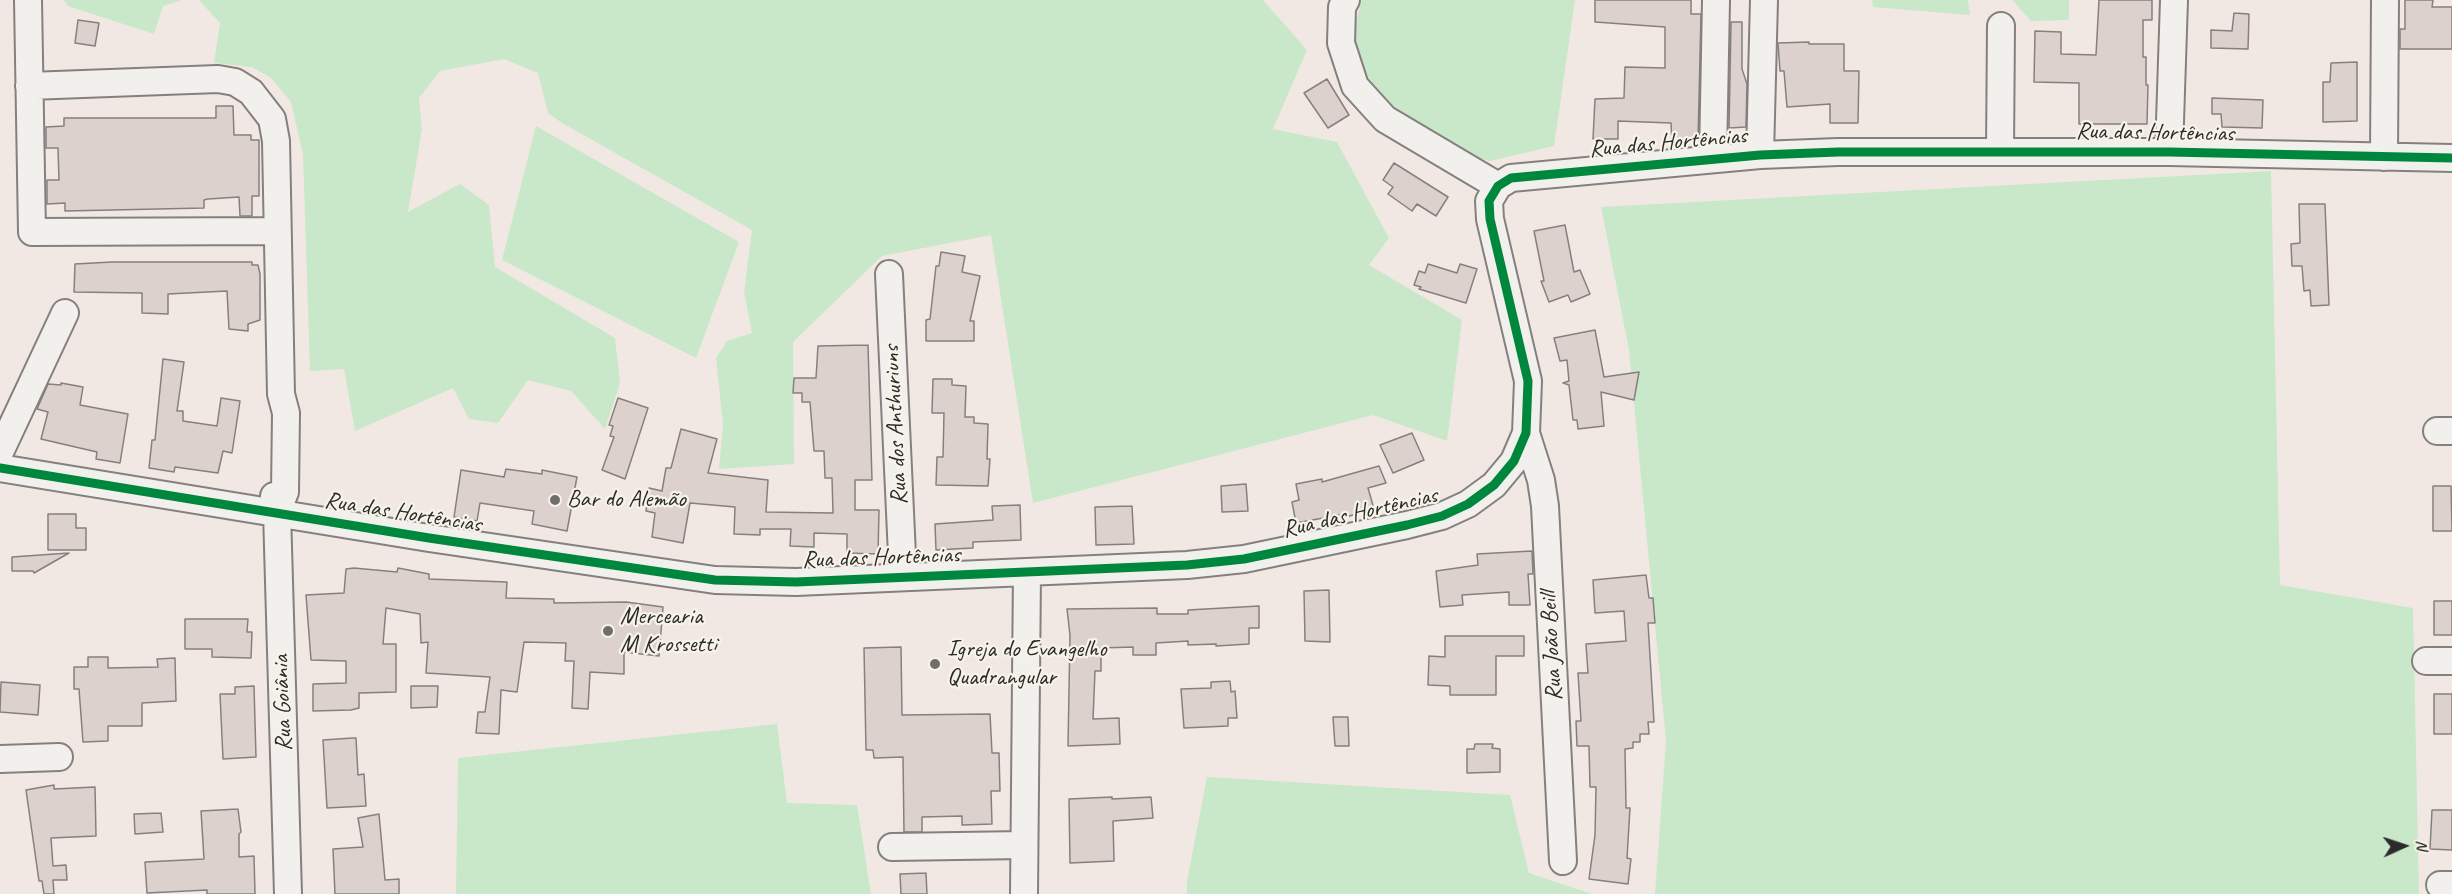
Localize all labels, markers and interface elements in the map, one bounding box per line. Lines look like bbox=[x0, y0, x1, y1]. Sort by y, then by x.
street label: Rua das Hortências bbox=[2076, 117, 2234, 149]
street label: Rua das Hortências bbox=[1588, 122, 1748, 164]
street label: Rua dos Anthuriuns bbox=[877, 345, 915, 505]
street label: Rua das Hortências bbox=[1280, 481, 1440, 545]
street label: Rua das Hortências bbox=[323, 486, 483, 540]
place label: Bar do Alemão bbox=[567, 486, 686, 514]
marker: Bar do Alemão bbox=[548, 493, 562, 507]
street label: Rua das Hortências bbox=[801, 541, 961, 575]
street label: Rua João Beill bbox=[1535, 590, 1569, 702]
place label: Mercearia M Krossetti bbox=[620, 603, 717, 659]
marker: Mercearia M Krossetti bbox=[601, 624, 615, 638]
place label: Igreja do Evangelho Quadrangular bbox=[947, 636, 1107, 692]
street label: Rua Goiânia bbox=[267, 654, 299, 752]
marker: Igreja do Evangelho Quadrangular bbox=[928, 657, 942, 671]
north arrow bbox=[2374, 816, 2434, 876]
text: N bbox=[2412, 840, 2432, 851]

